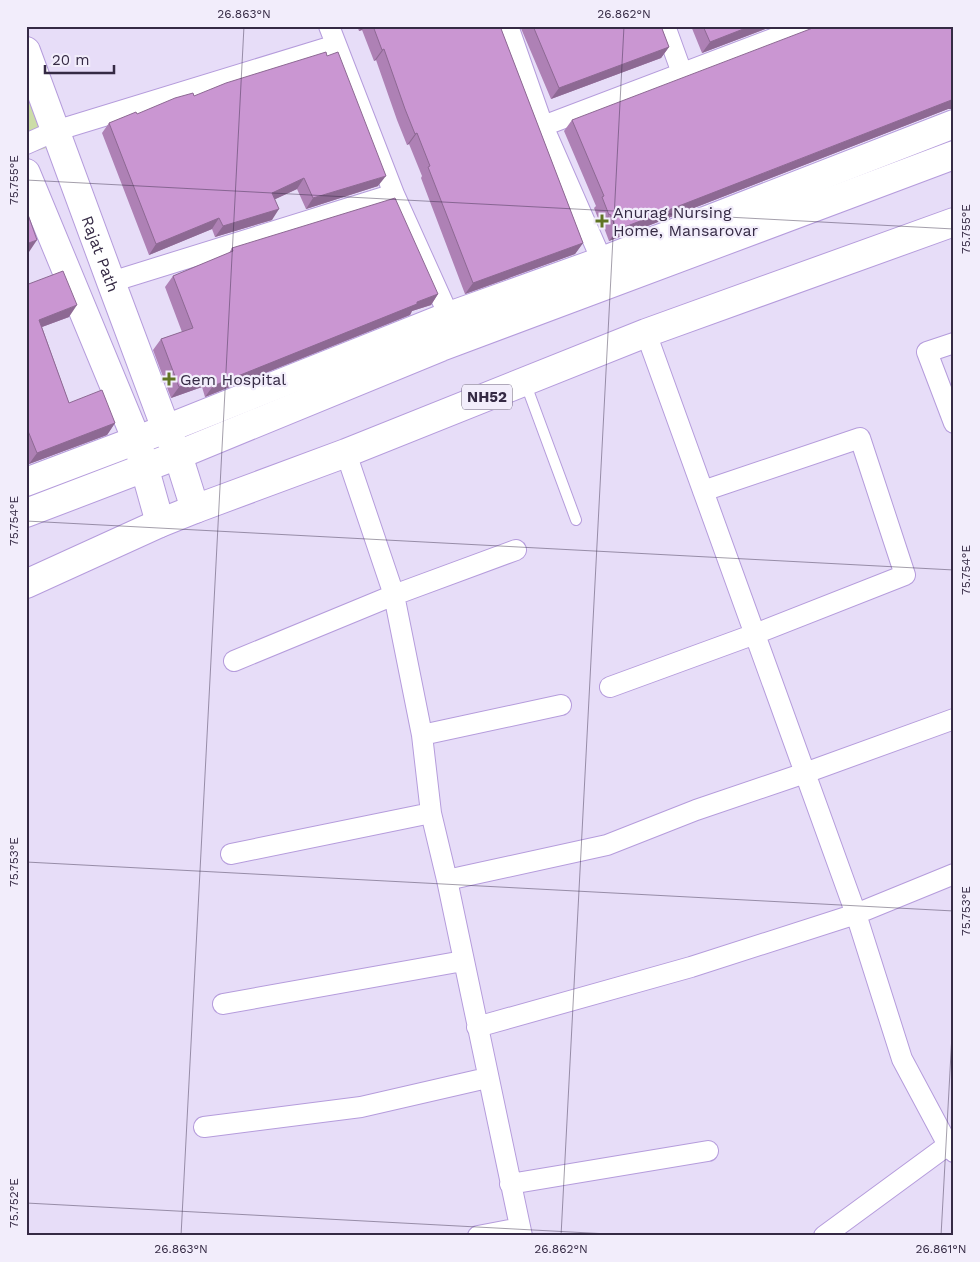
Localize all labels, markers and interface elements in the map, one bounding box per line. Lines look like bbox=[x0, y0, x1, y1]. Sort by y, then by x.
text: 26.863°N bbox=[217, 7, 271, 21]
text: 26.862°N bbox=[597, 7, 651, 21]
scale bar bbox=[45, 42, 114, 74]
text: 20 m bbox=[52, 51, 90, 69]
text: 75.755°E bbox=[7, 155, 21, 205]
place label: Anurag Nursing Home, Mansarovar bbox=[613, 203, 758, 240]
text: 75.755°E bbox=[959, 204, 973, 254]
street label: Rajat Path bbox=[78, 213, 123, 295]
marker: Anurag Nursing Home, Mansarovar bbox=[595, 214, 609, 228]
place label: Gem Hospital bbox=[180, 370, 286, 389]
marker: Gem Hospital bbox=[162, 372, 176, 386]
road number: NH52 bbox=[462, 384, 512, 410]
text: 75.754°E bbox=[7, 496, 21, 546]
text: 75.754°E bbox=[959, 545, 973, 595]
text: 75.753°E bbox=[7, 837, 21, 887]
text: 75.753°E bbox=[959, 886, 973, 936]
text: 75.752°E bbox=[7, 1178, 21, 1228]
text: 26.863°N bbox=[154, 1242, 208, 1256]
text: 26.862°N bbox=[534, 1242, 588, 1256]
text: 26.861°N bbox=[915, 1242, 967, 1256]

